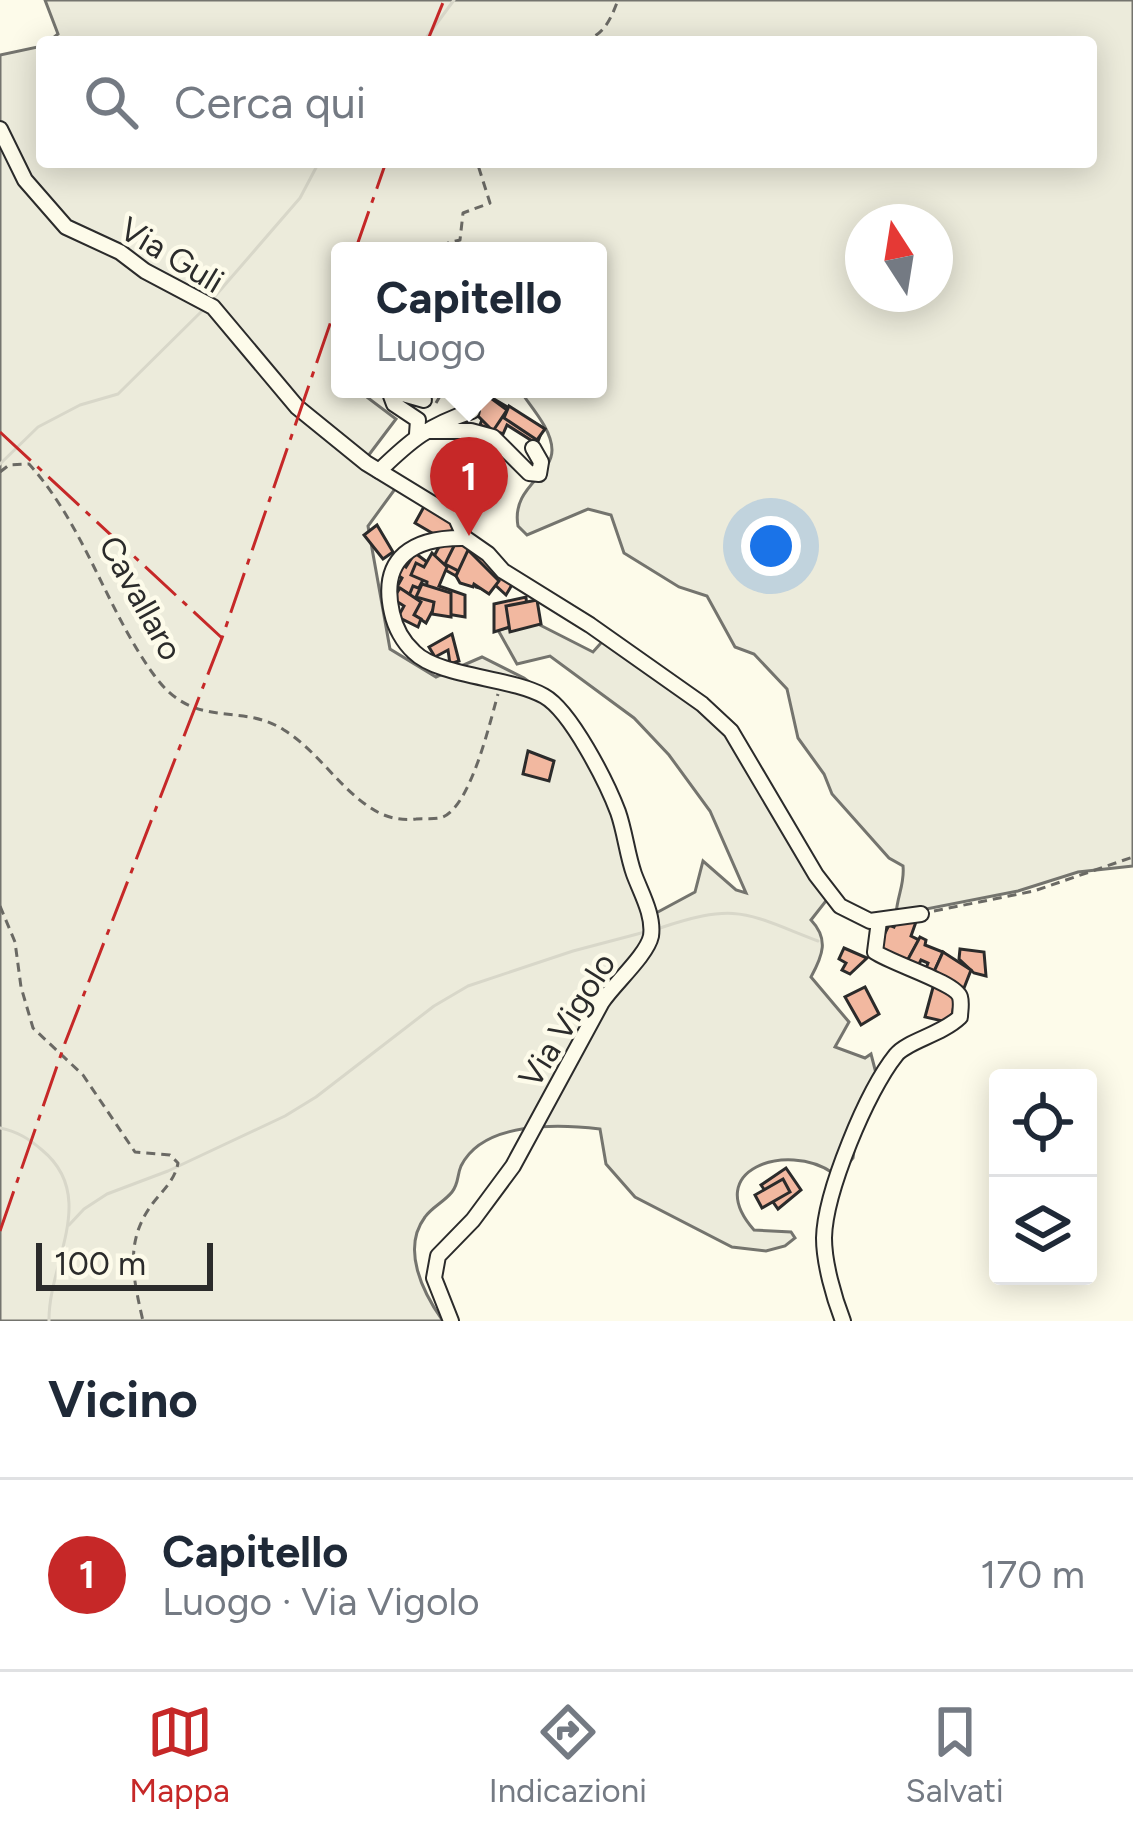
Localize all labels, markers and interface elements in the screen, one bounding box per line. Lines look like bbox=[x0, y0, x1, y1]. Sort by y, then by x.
search box bbox=[36, 36, 1097, 168]
icon: search bbox=[78, 69, 144, 135]
text: Cerca qui bbox=[174, 75, 366, 129]
north arrow bbox=[845, 204, 953, 312]
street label: Via Guli bbox=[113, 209, 231, 301]
popup bbox=[331, 242, 607, 398]
text: Capitello bbox=[376, 270, 562, 324]
text: Luogo bbox=[376, 324, 486, 371]
pin: 1 bbox=[430, 437, 508, 536]
your location bbox=[741, 516, 801, 576]
street label: Cavallaro bbox=[91, 529, 191, 667]
street label: Via Vigolo bbox=[510, 946, 624, 1094]
map controls bbox=[989, 1069, 1097, 1285]
button: locate bbox=[989, 1069, 1097, 1177]
button: layers bbox=[989, 1177, 1097, 1285]
scale bar bbox=[36, 1237, 213, 1290]
text: 100 m bbox=[54, 1244, 146, 1283]
text: Vicino bbox=[48, 1369, 198, 1430]
text: Capitello bbox=[162, 1524, 348, 1578]
text: 1 bbox=[79, 1551, 95, 1598]
text: 170 m bbox=[980, 1551, 1085, 1598]
text: Luogo · Via Vigolo bbox=[162, 1578, 480, 1625]
tab: Mappa bbox=[129, 1699, 230, 1810]
tab: Indicazioni bbox=[489, 1699, 647, 1810]
tab: Salvati bbox=[906, 1699, 1004, 1810]

